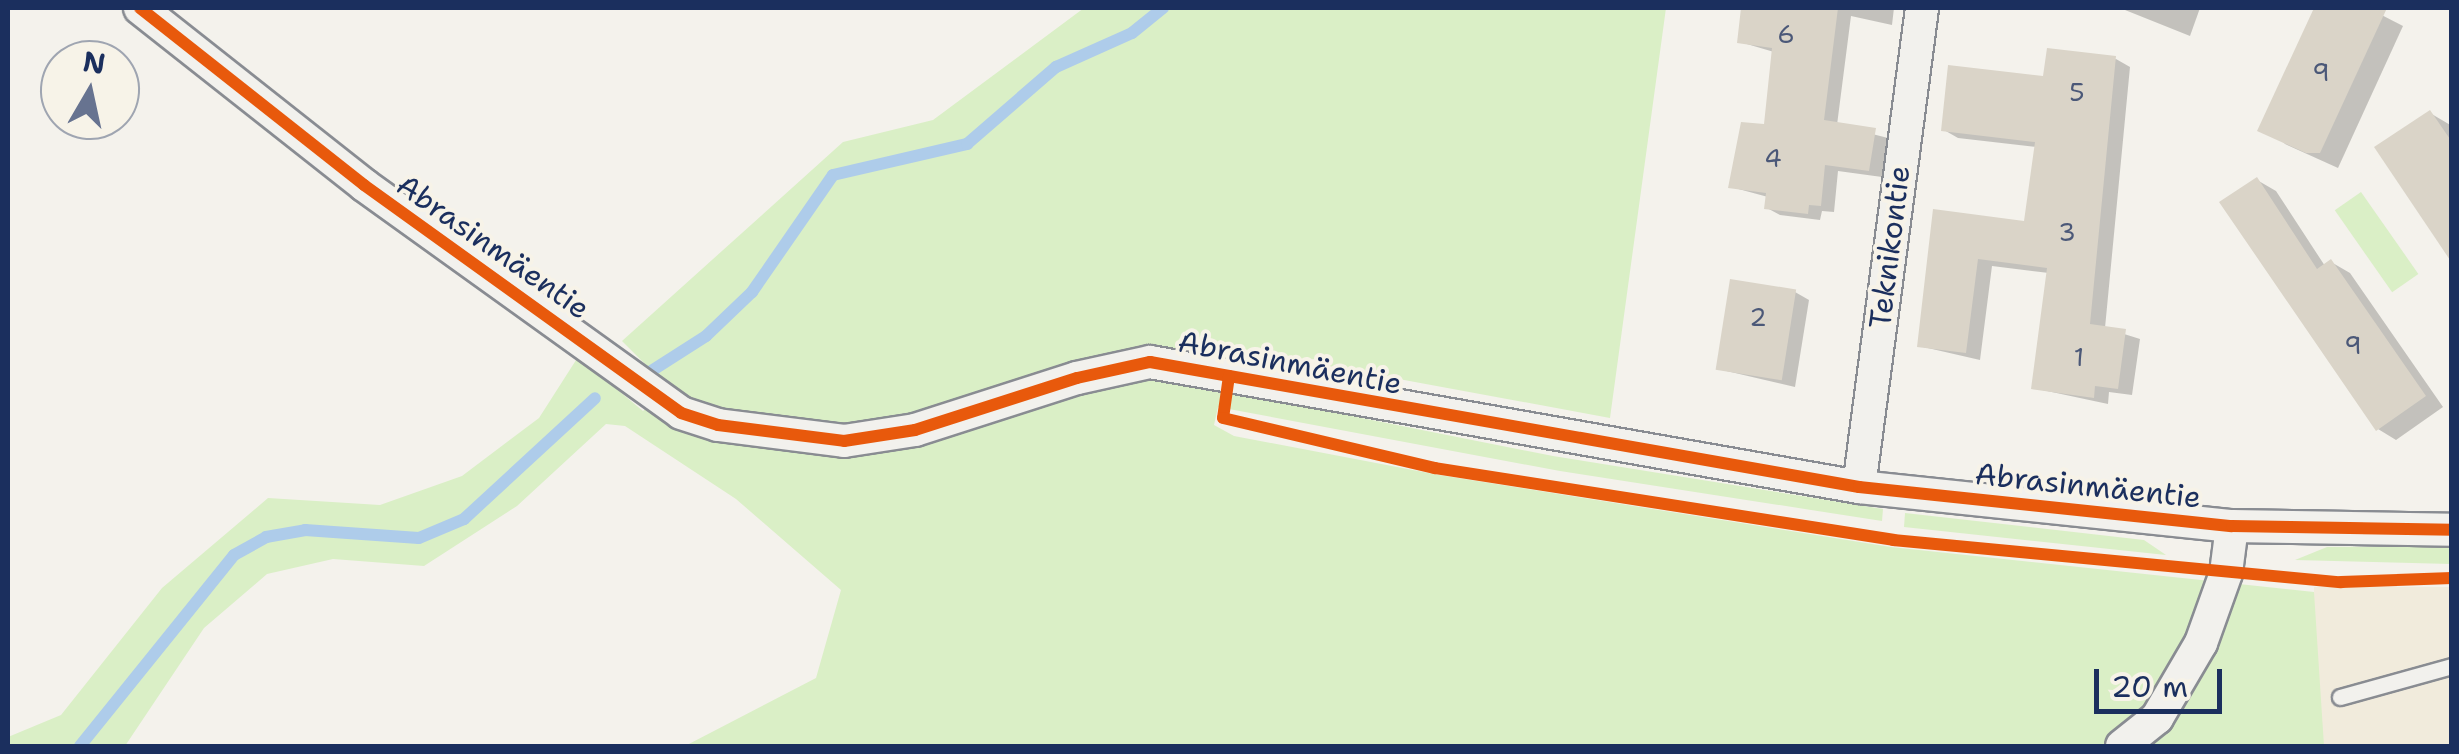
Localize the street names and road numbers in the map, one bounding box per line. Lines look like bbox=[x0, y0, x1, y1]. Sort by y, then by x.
street label: Teknikontie bbox=[1862, 164, 1918, 330]
street label: Abrasinmäentie bbox=[390, 167, 596, 327]
street label: Abrasinmäentie bbox=[1175, 324, 1405, 402]
street label: Abrasinmäentie bbox=[1973, 456, 2203, 516]

